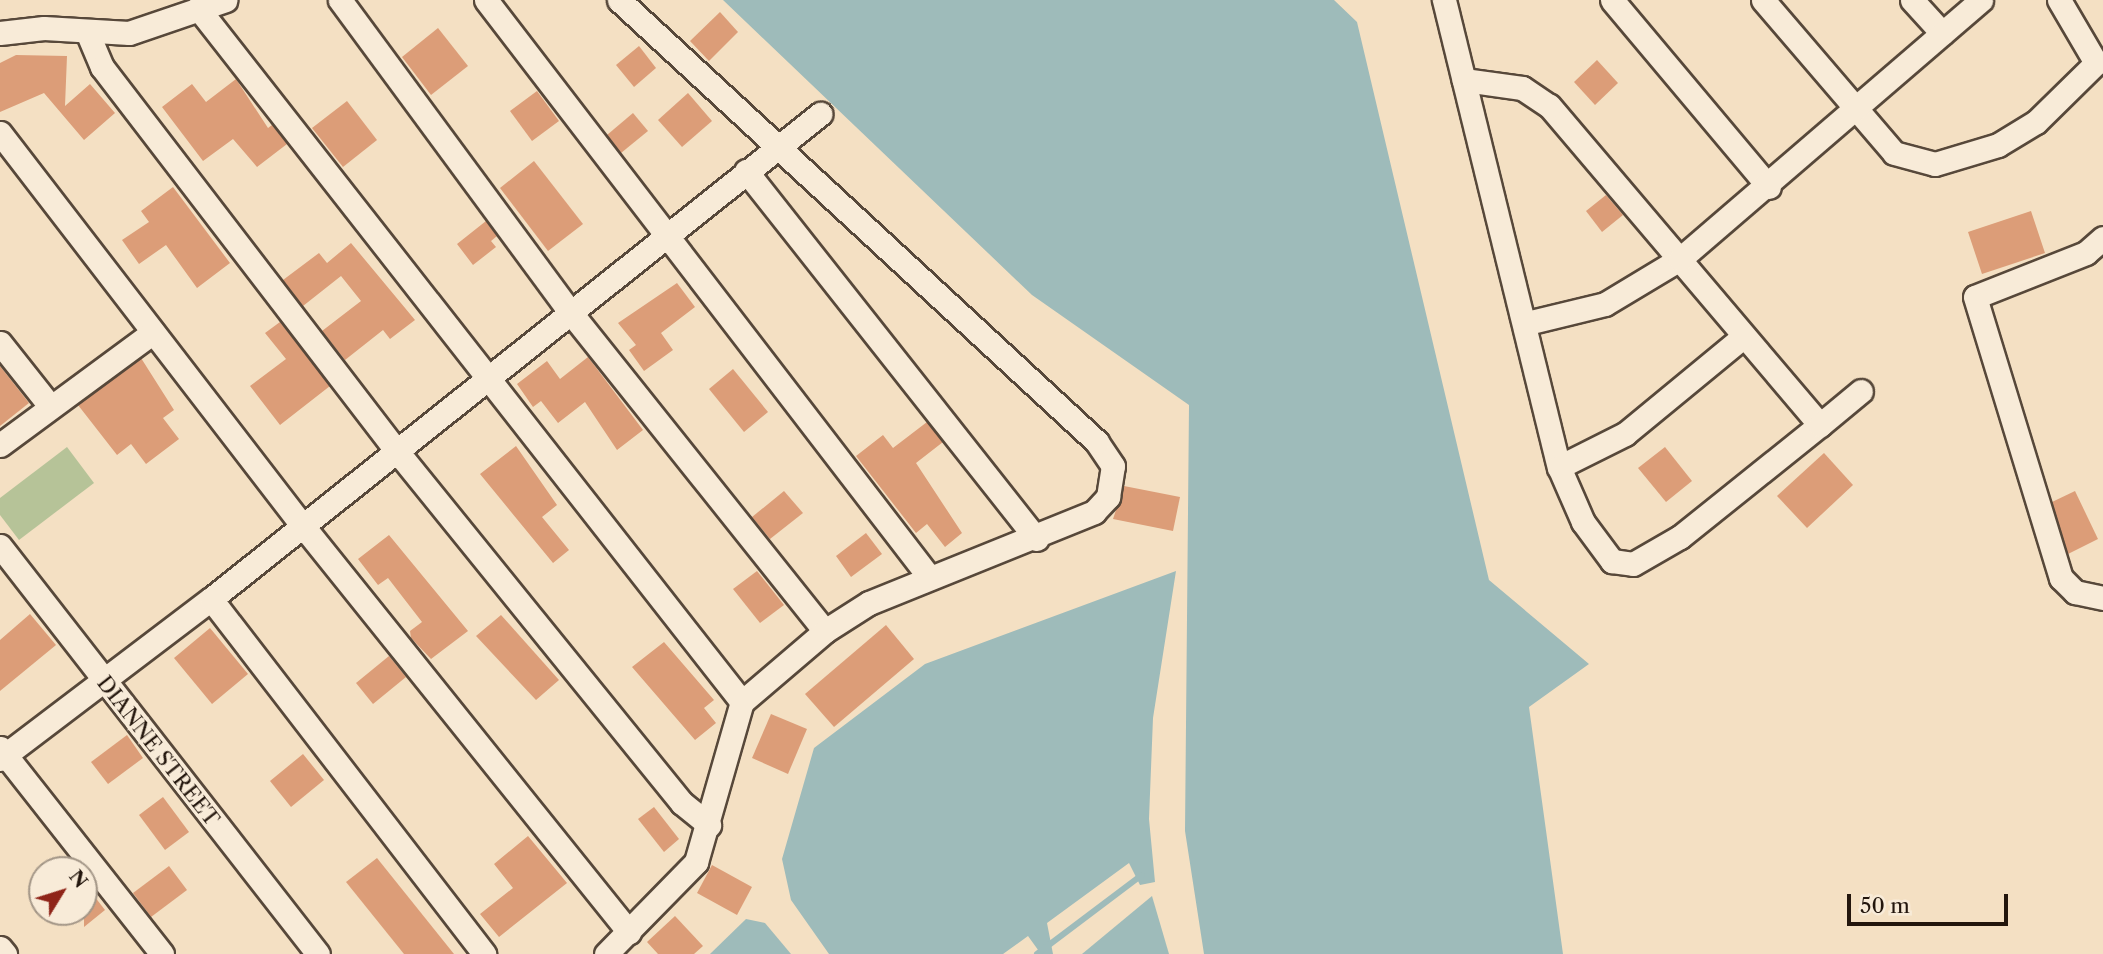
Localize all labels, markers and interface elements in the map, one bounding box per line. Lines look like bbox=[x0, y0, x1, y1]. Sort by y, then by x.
street label: DIANNE STREET bbox=[92, 671, 224, 831]
north arrow bbox=[28, 856, 98, 926]
text: N bbox=[64, 865, 93, 893]
scale bar bbox=[1851, 880, 2012, 924]
text: 50 m bbox=[1860, 893, 1910, 918]

